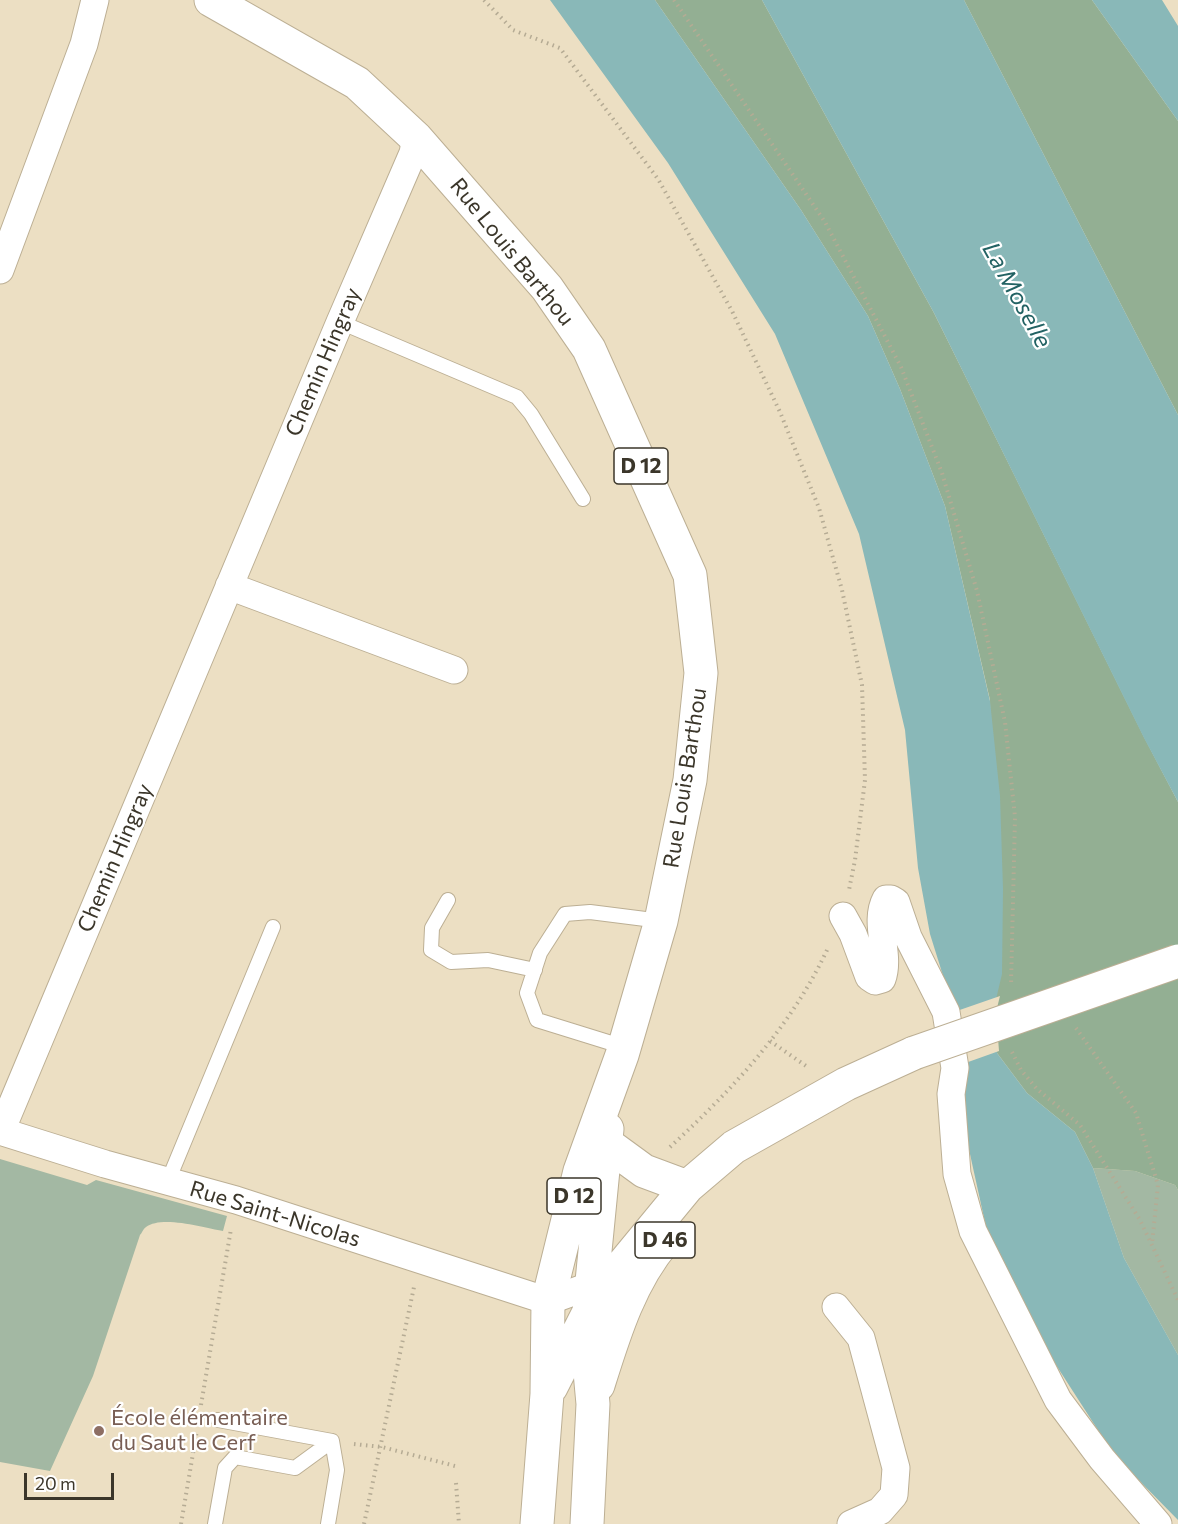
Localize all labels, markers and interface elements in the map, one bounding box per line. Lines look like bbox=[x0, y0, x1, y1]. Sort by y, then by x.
street label: Rue Louis Barthou bbox=[444, 173, 580, 331]
water label: La Moselle bbox=[976, 237, 1058, 353]
street label: Chemin Hingray bbox=[280, 284, 366, 440]
road number: D 12 bbox=[614, 448, 668, 484]
street label: Rue Louis Barthou bbox=[658, 686, 712, 870]
street label: Chemin Hingray bbox=[72, 780, 158, 936]
street label: Rue Saint-Nicolas bbox=[186, 1175, 364, 1253]
road number: D 12 bbox=[547, 1178, 601, 1214]
road number: D 46 bbox=[635, 1222, 695, 1258]
place label: École élémentaire du Saut le Cerf bbox=[111, 1405, 288, 1456]
marker: École élémentaire du Saut le Cerf bbox=[92, 1424, 106, 1438]
scale bar bbox=[27, 1461, 117, 1499]
text: 20 m bbox=[35, 1472, 76, 1494]

